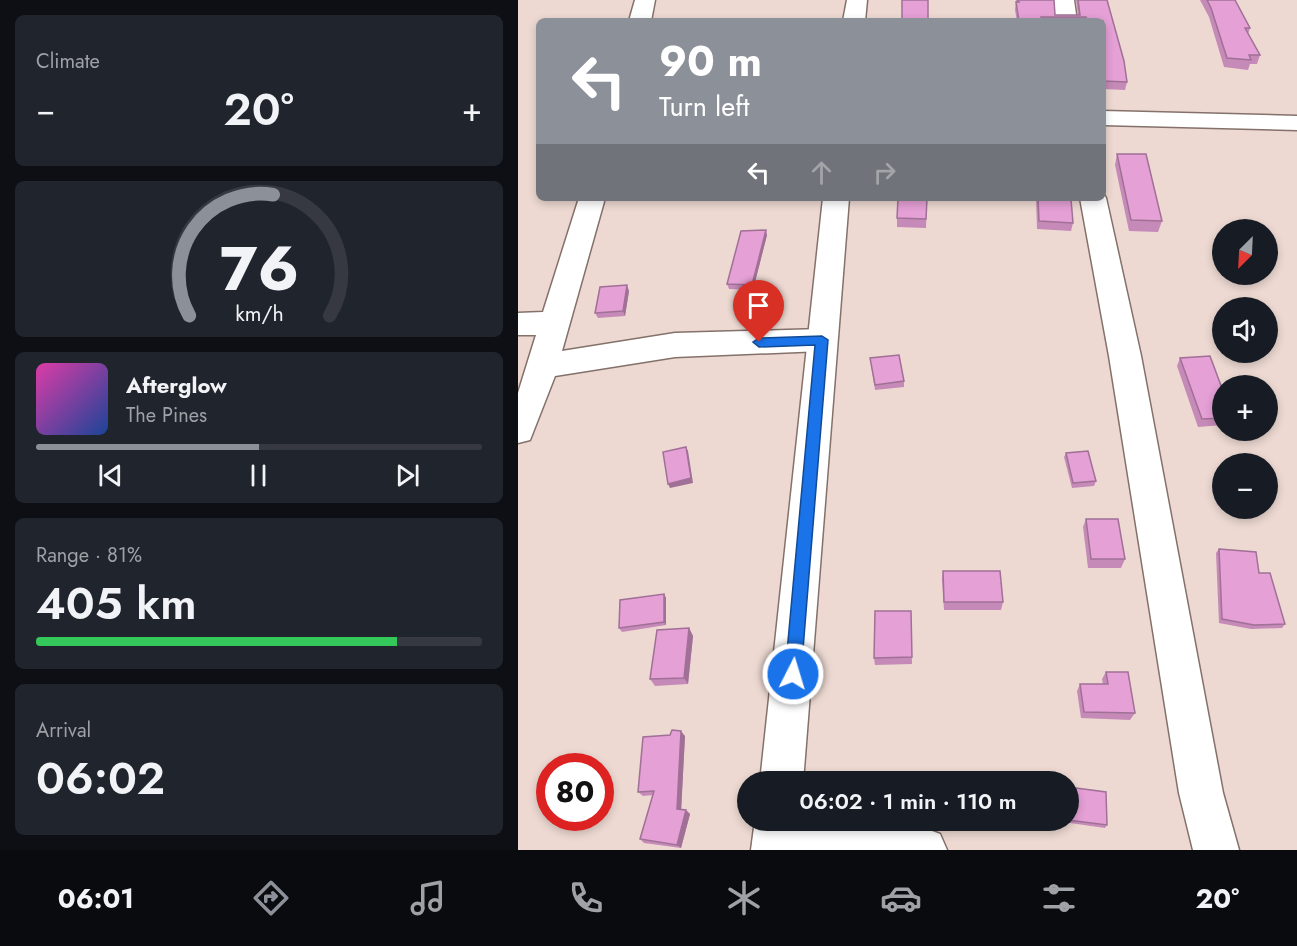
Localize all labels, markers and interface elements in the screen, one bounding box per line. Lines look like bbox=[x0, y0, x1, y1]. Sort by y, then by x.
text: 90 m bbox=[659, 31, 762, 92]
icon: left bbox=[560, 42, 638, 120]
text: Climate bbox=[36, 47, 100, 76]
text: 20° bbox=[223, 77, 294, 142]
text: − bbox=[36, 86, 55, 133]
text: + bbox=[462, 86, 482, 133]
text: Turn left bbox=[659, 87, 749, 126]
icon: left bbox=[742, 156, 775, 189]
icon: ahead bbox=[805, 156, 838, 189]
icon: right bbox=[868, 156, 901, 189]
north arrow bbox=[1212, 219, 1278, 285]
map controls bbox=[1212, 219, 1278, 519]
text: 76 bbox=[219, 223, 299, 313]
pin bbox=[733, 280, 784, 342]
icon: arrive bbox=[742, 289, 775, 322]
button: sound bbox=[1212, 297, 1278, 363]
text: km/h bbox=[235, 298, 283, 329]
text: Afterglow bbox=[126, 369, 227, 401]
button: + bbox=[1212, 375, 1278, 441]
text: The Pines bbox=[126, 401, 207, 430]
button: − bbox=[1212, 453, 1278, 519]
icon: previous bbox=[94, 459, 127, 492]
icon: pause bbox=[242, 459, 275, 492]
icon: next bbox=[391, 459, 424, 492]
text: Range · 81% bbox=[36, 541, 142, 570]
text: 405 km bbox=[36, 571, 197, 636]
position arrow bbox=[761, 642, 825, 706]
text: Arrival bbox=[36, 716, 91, 745]
text: 06:02 bbox=[36, 746, 165, 811]
speed limit sign: 80 bbox=[536, 753, 614, 831]
text: 06:02 · 1 min · 110 m bbox=[800, 785, 1016, 817]
icon: directions bbox=[250, 877, 292, 919]
icon: music bbox=[407, 877, 449, 919]
icon: phone bbox=[565, 877, 607, 919]
icon: climate bbox=[723, 877, 765, 919]
icon: car bbox=[880, 877, 922, 919]
icon: filters bbox=[1038, 877, 1080, 919]
text: 06:01 bbox=[58, 879, 134, 918]
text: 20° bbox=[1196, 879, 1239, 918]

